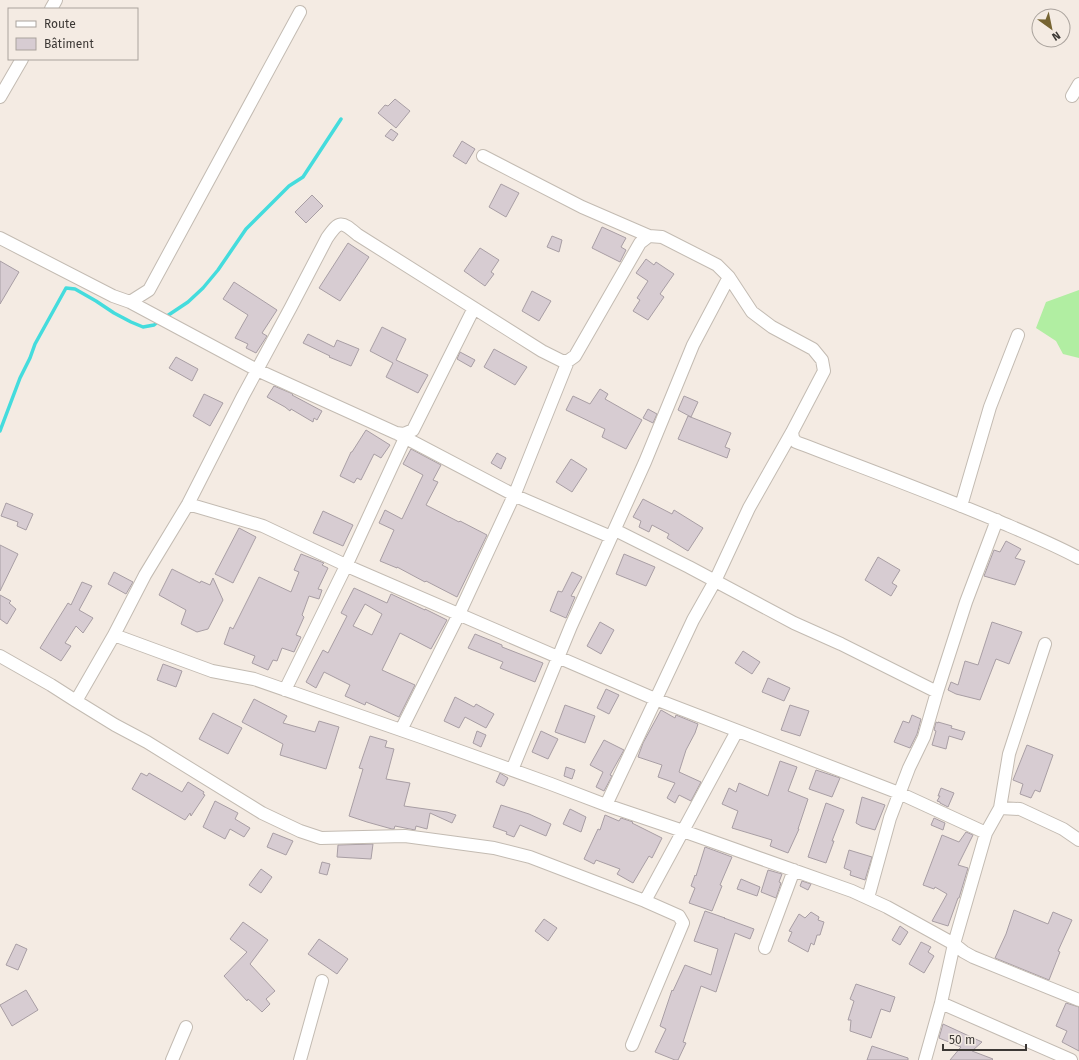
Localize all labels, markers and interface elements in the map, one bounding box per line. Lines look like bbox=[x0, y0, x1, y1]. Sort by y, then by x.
legend bbox=[8, 8, 138, 60]
north arrow bbox=[1031, 8, 1071, 48]
text: Route bbox=[44, 17, 76, 31]
text: N bbox=[1050, 29, 1063, 43]
text: Bâtiment bbox=[44, 37, 94, 51]
scale bar bbox=[943, 1026, 1026, 1052]
text: 50 m bbox=[949, 1033, 975, 1047]

